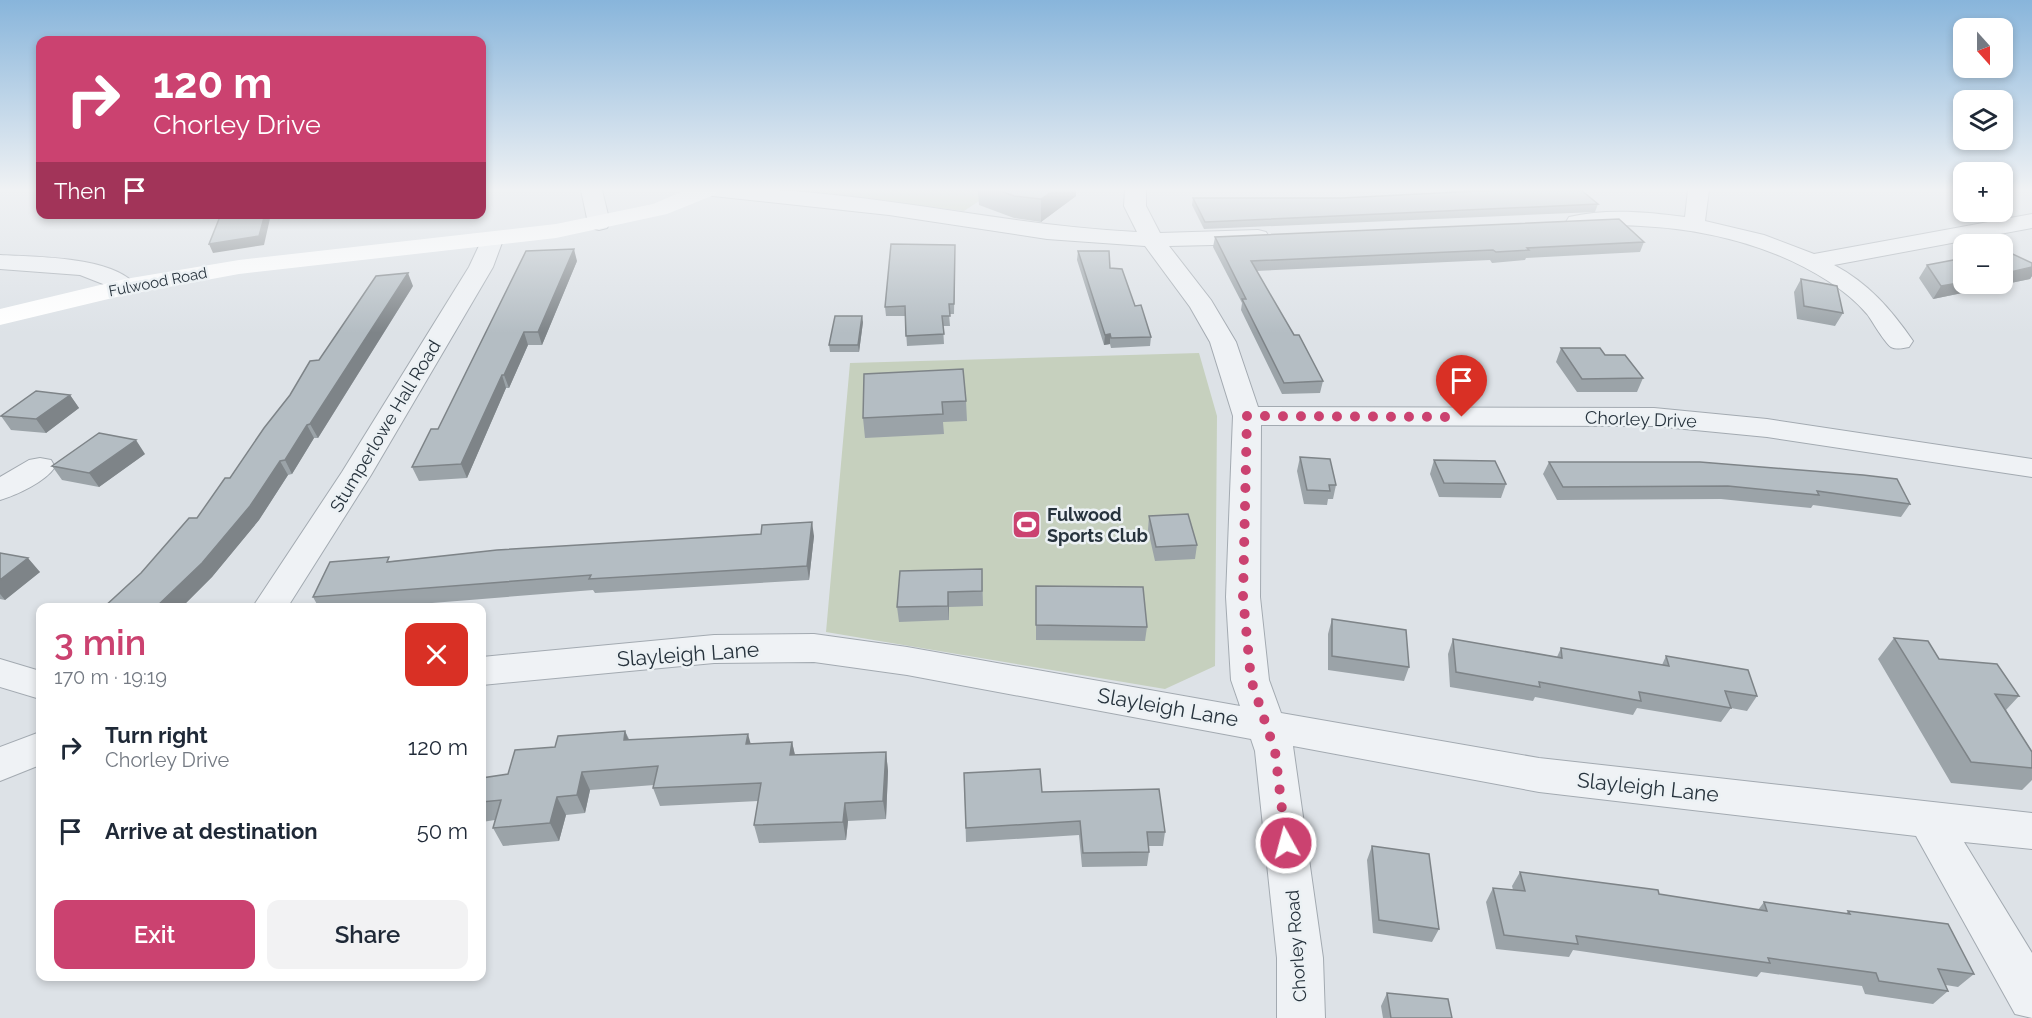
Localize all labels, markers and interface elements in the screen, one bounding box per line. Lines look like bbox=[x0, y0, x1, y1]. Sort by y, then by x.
north arrow bbox=[1953, 18, 2013, 78]
map controls bbox=[1953, 18, 2013, 294]
text: 120 m bbox=[153, 59, 272, 108]
icon: right bbox=[54, 60, 132, 138]
button: layers bbox=[1953, 90, 2013, 150]
text: Chorley Drive bbox=[153, 109, 321, 140]
button: + bbox=[1953, 162, 2013, 222]
icon: arrive bbox=[118, 174, 151, 207]
text: Then bbox=[54, 178, 106, 204]
button: − bbox=[1953, 234, 2013, 294]
street label: Fulwood Road bbox=[107, 264, 209, 300]
street label: Stumperlowe Hall Road bbox=[325, 336, 445, 516]
pin bbox=[1436, 355, 1487, 417]
icon: arrive bbox=[1445, 364, 1478, 397]
street label: Chorley Drive bbox=[1585, 407, 1698, 431]
place label: Fulwood Sports Club bbox=[1047, 504, 1148, 546]
sports icon: Fulwood Sports Club bbox=[1010, 508, 1042, 540]
text: 3 min bbox=[54, 621, 146, 663]
button: close bbox=[405, 623, 468, 686]
street label: Slayleigh Lane bbox=[616, 637, 760, 671]
text: 170 m · 19:19 bbox=[54, 665, 167, 689]
street label: Slayleigh Lane bbox=[1096, 682, 1240, 732]
text: Turn right bbox=[105, 722, 208, 748]
icon: right bbox=[54, 731, 87, 764]
text: 120 m bbox=[408, 734, 468, 760]
text: Chorley Drive bbox=[105, 748, 229, 772]
street label: Slayleigh Lane bbox=[1576, 767, 1720, 807]
position arrow bbox=[1254, 811, 1318, 875]
icon: arrive bbox=[54, 815, 87, 848]
text: Arrive at destination bbox=[105, 818, 318, 844]
text: 50 m bbox=[417, 818, 468, 844]
street label: Chorley Road bbox=[1282, 889, 1310, 1003]
button: Exit bbox=[54, 900, 255, 969]
button: Share bbox=[267, 900, 468, 969]

